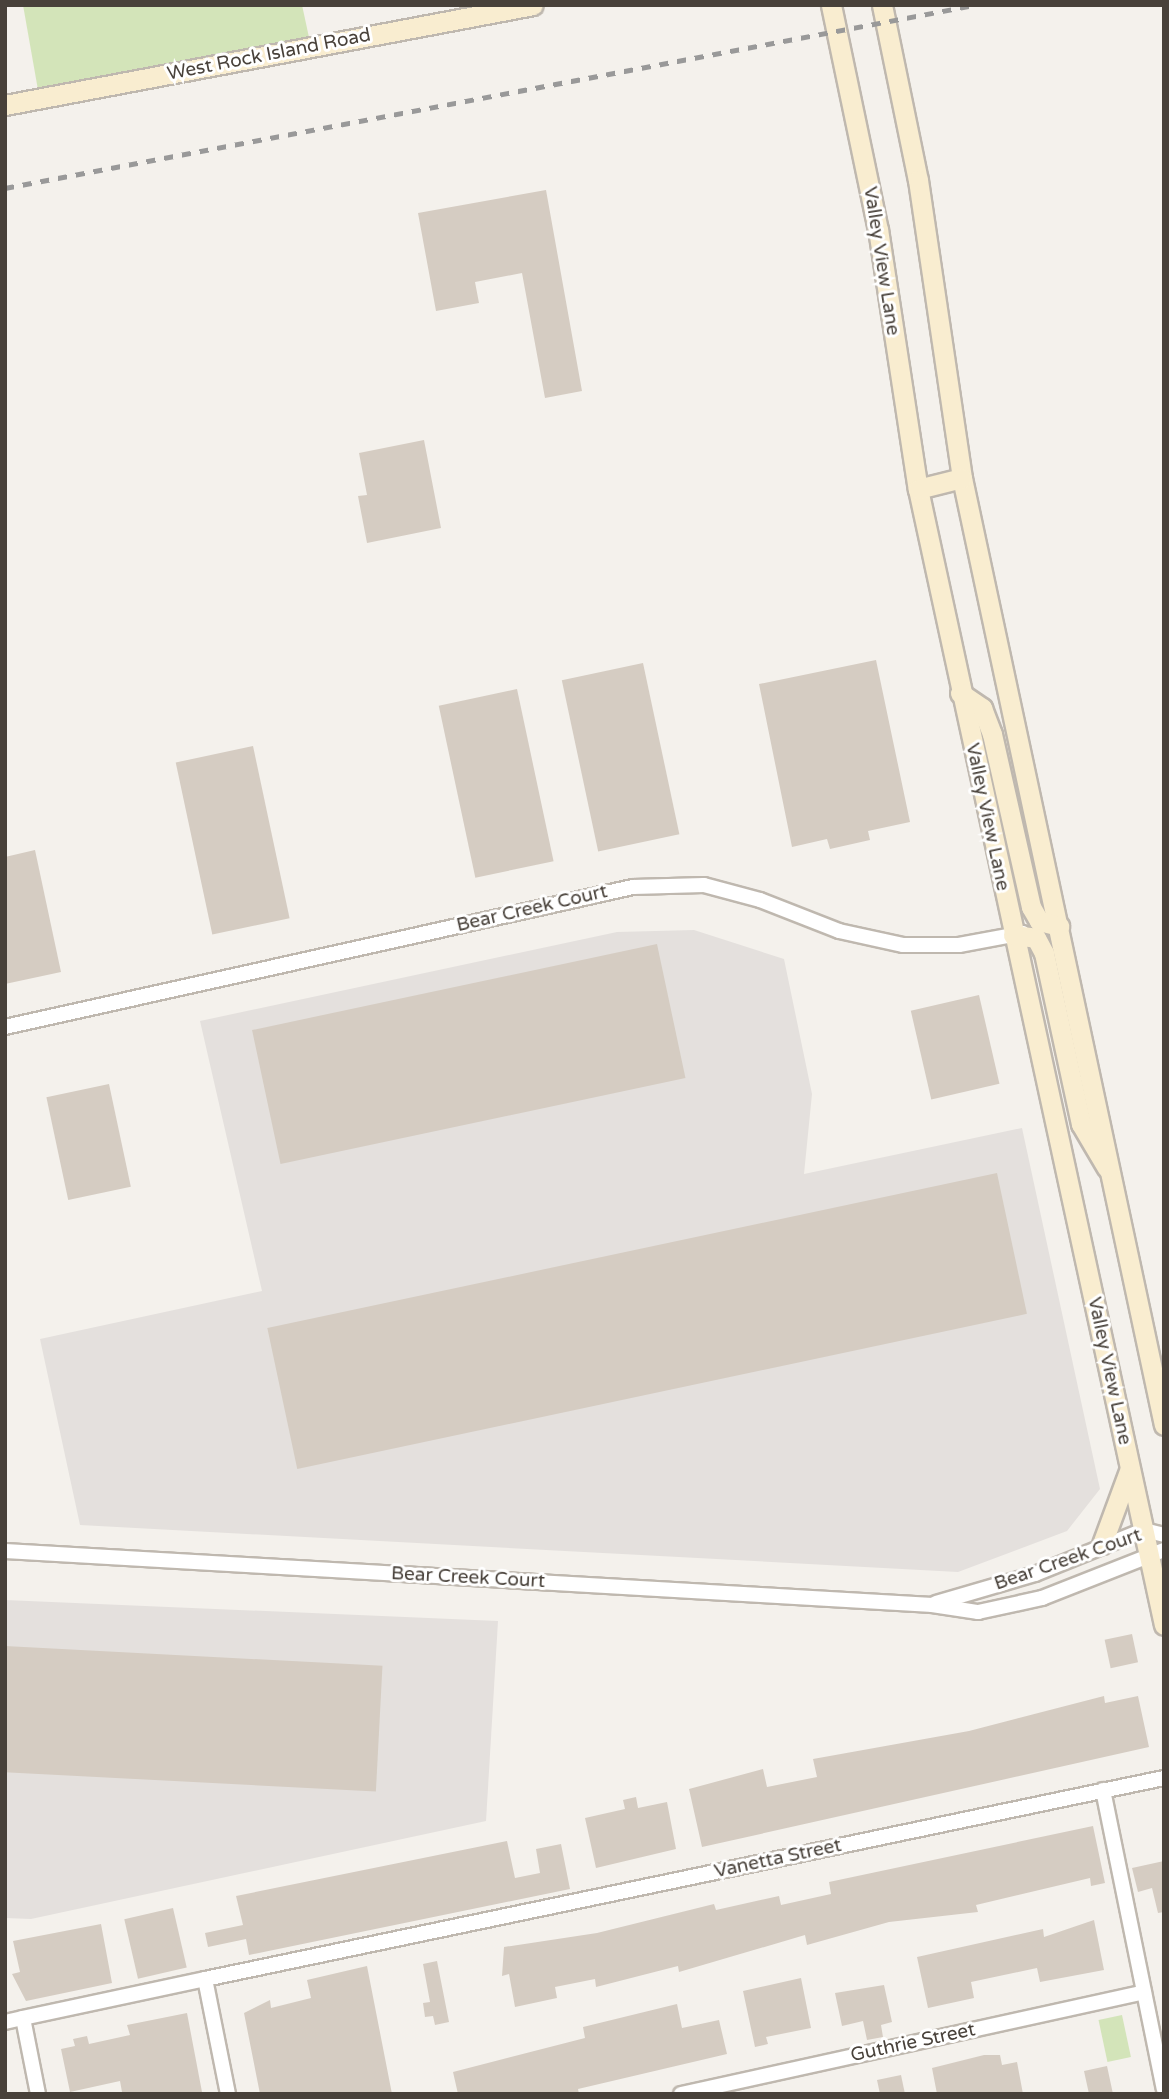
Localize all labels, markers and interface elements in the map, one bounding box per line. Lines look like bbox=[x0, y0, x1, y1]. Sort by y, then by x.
street label: West Rock Island Road bbox=[165, 24, 373, 86]
street label: Valley View Lane bbox=[858, 185, 904, 337]
street label: Valley View Lane bbox=[960, 741, 1014, 893]
street label: Bear Creek Court bbox=[454, 881, 610, 937]
street label: Valley View Lane bbox=[1082, 1295, 1136, 1447]
street label: Bear Creek Court bbox=[991, 1524, 1145, 1596]
street label: Bear Creek Court bbox=[390, 1563, 546, 1593]
street label: Vanetta Street bbox=[712, 1834, 844, 1884]
street label: Guthrie Street bbox=[849, 2019, 977, 2067]

